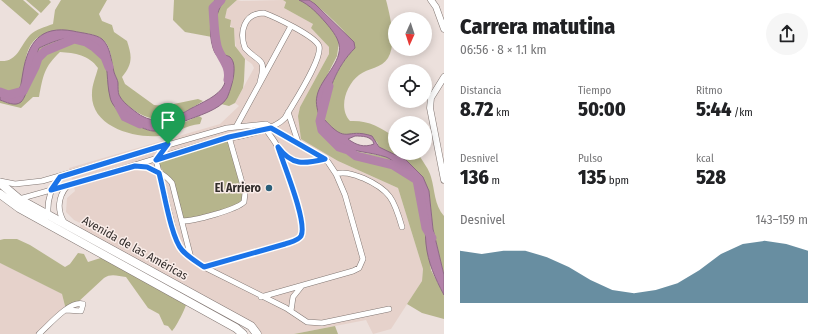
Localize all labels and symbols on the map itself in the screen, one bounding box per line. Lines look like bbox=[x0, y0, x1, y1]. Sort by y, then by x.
north arrow bbox=[388, 12, 432, 56]
pin bbox=[151, 103, 185, 144]
place label: El Arriero bbox=[215, 181, 262, 195]
marker: El Arriero bbox=[264, 183, 274, 193]
street label: Avenida de las Américas bbox=[80, 213, 190, 283]

